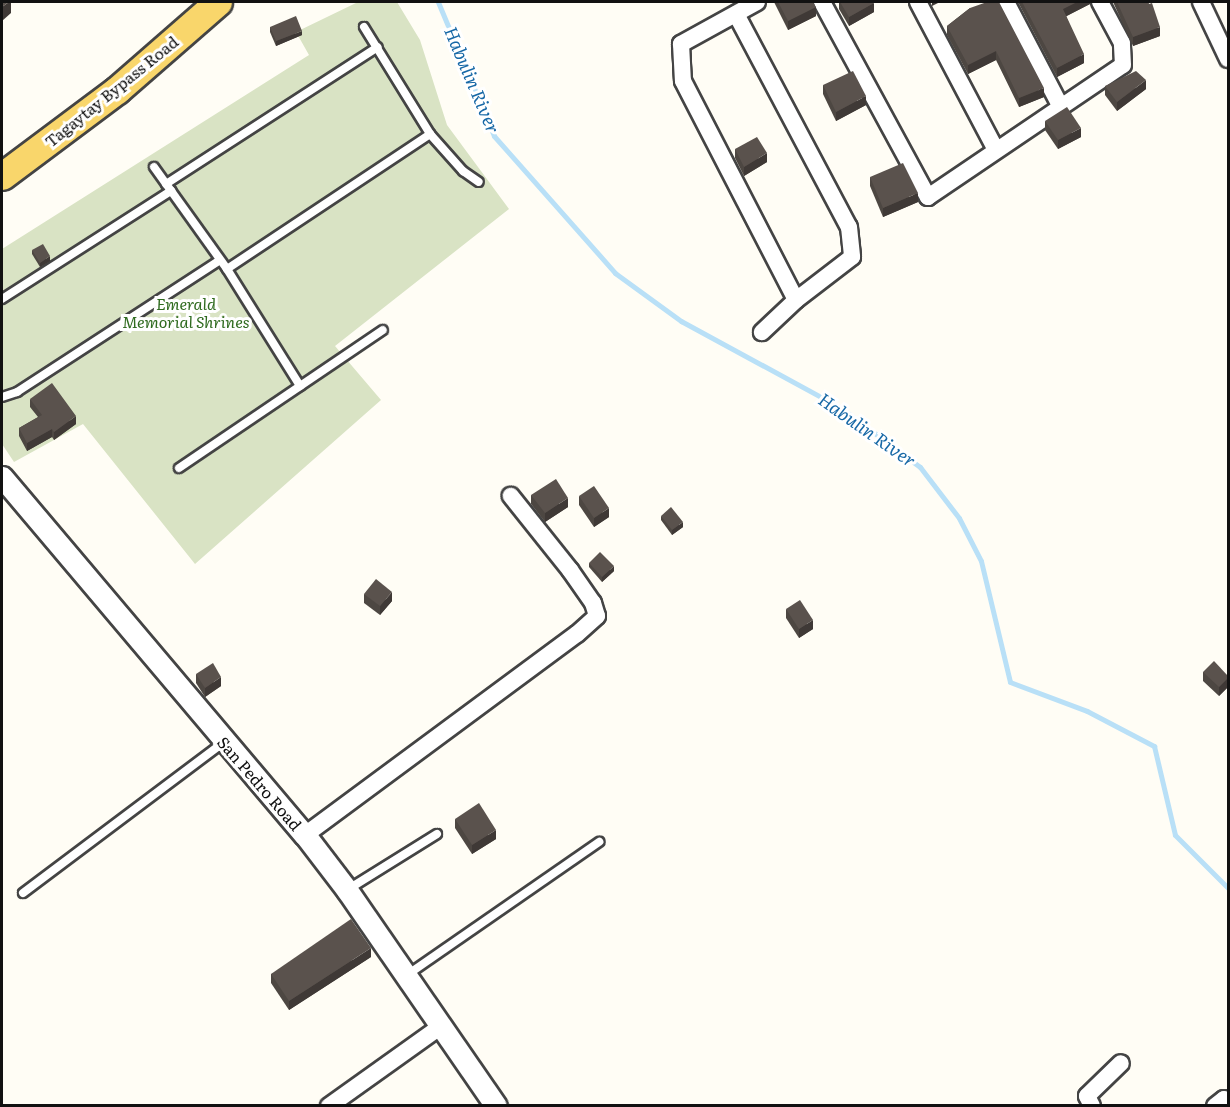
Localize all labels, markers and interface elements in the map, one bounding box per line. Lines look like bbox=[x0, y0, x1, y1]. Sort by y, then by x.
water label: Habulin River bbox=[440, 23, 504, 137]
street label: Tagaytay Bypass Road bbox=[41, 31, 181, 151]
park label: Emerald Memorial Shrines bbox=[122, 293, 250, 331]
water label: Habulin River bbox=[814, 389, 920, 471]
street label: San Pedro Road bbox=[214, 732, 306, 834]

